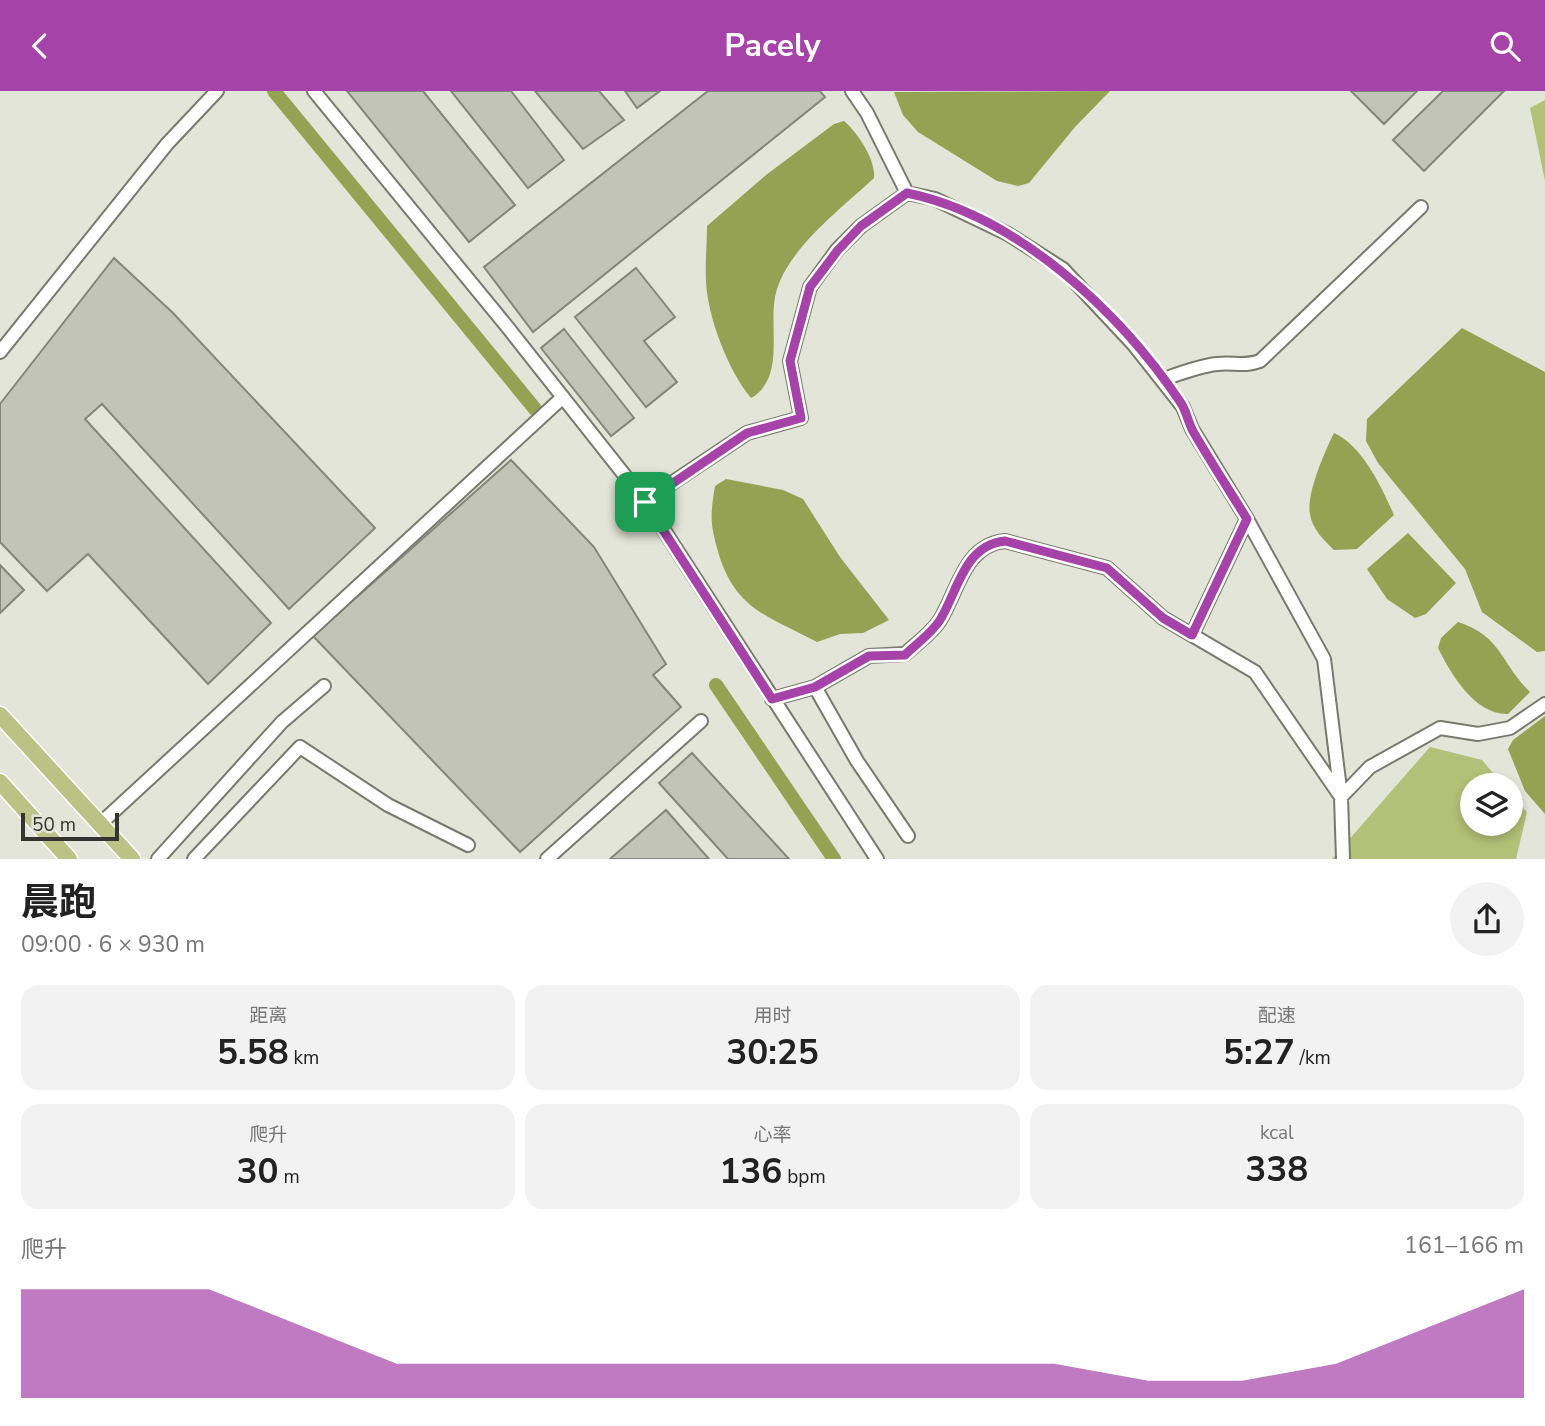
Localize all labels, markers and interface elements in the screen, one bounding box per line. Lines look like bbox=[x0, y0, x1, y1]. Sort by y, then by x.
text: Pacely bbox=[724, 24, 821, 67]
icon: back bbox=[21, 27, 59, 65]
icon: search bbox=[1486, 27, 1524, 65]
pin bbox=[615, 472, 675, 532]
icon: arrive bbox=[626, 483, 664, 521]
map controls bbox=[1460, 773, 1523, 836]
button: layers bbox=[1460, 773, 1523, 836]
scale bar bbox=[21, 810, 119, 842]
text: 50 m bbox=[32, 812, 76, 838]
text: 晨跑 bbox=[21, 877, 97, 928]
button: share bbox=[1450, 882, 1524, 956]
text: 09:00 · 6 × 930 m bbox=[21, 929, 205, 960]
text: 距离 bbox=[249, 1003, 287, 1029]
text: 用时 bbox=[753, 1003, 792, 1029]
text: 配速 bbox=[1258, 1003, 1296, 1029]
text: 5.58 bbox=[217, 1029, 289, 1076]
text: 30:25 bbox=[726, 1029, 819, 1076]
text: 5:27 bbox=[1223, 1029, 1295, 1076]
text: km bbox=[289, 1045, 319, 1071]
text: /km bbox=[1295, 1045, 1331, 1071]
text: kcal bbox=[1260, 1120, 1294, 1146]
text: 爬升 bbox=[249, 1122, 287, 1148]
text: 心率 bbox=[753, 1122, 792, 1148]
text: 338 bbox=[1245, 1146, 1308, 1193]
text: 30 bbox=[237, 1148, 279, 1195]
text: 136 bbox=[719, 1148, 782, 1195]
text: m bbox=[279, 1164, 300, 1190]
text: bpm bbox=[782, 1164, 826, 1190]
text: 161–166 m bbox=[1404, 1230, 1524, 1261]
text: 爬升 bbox=[21, 1234, 67, 1265]

